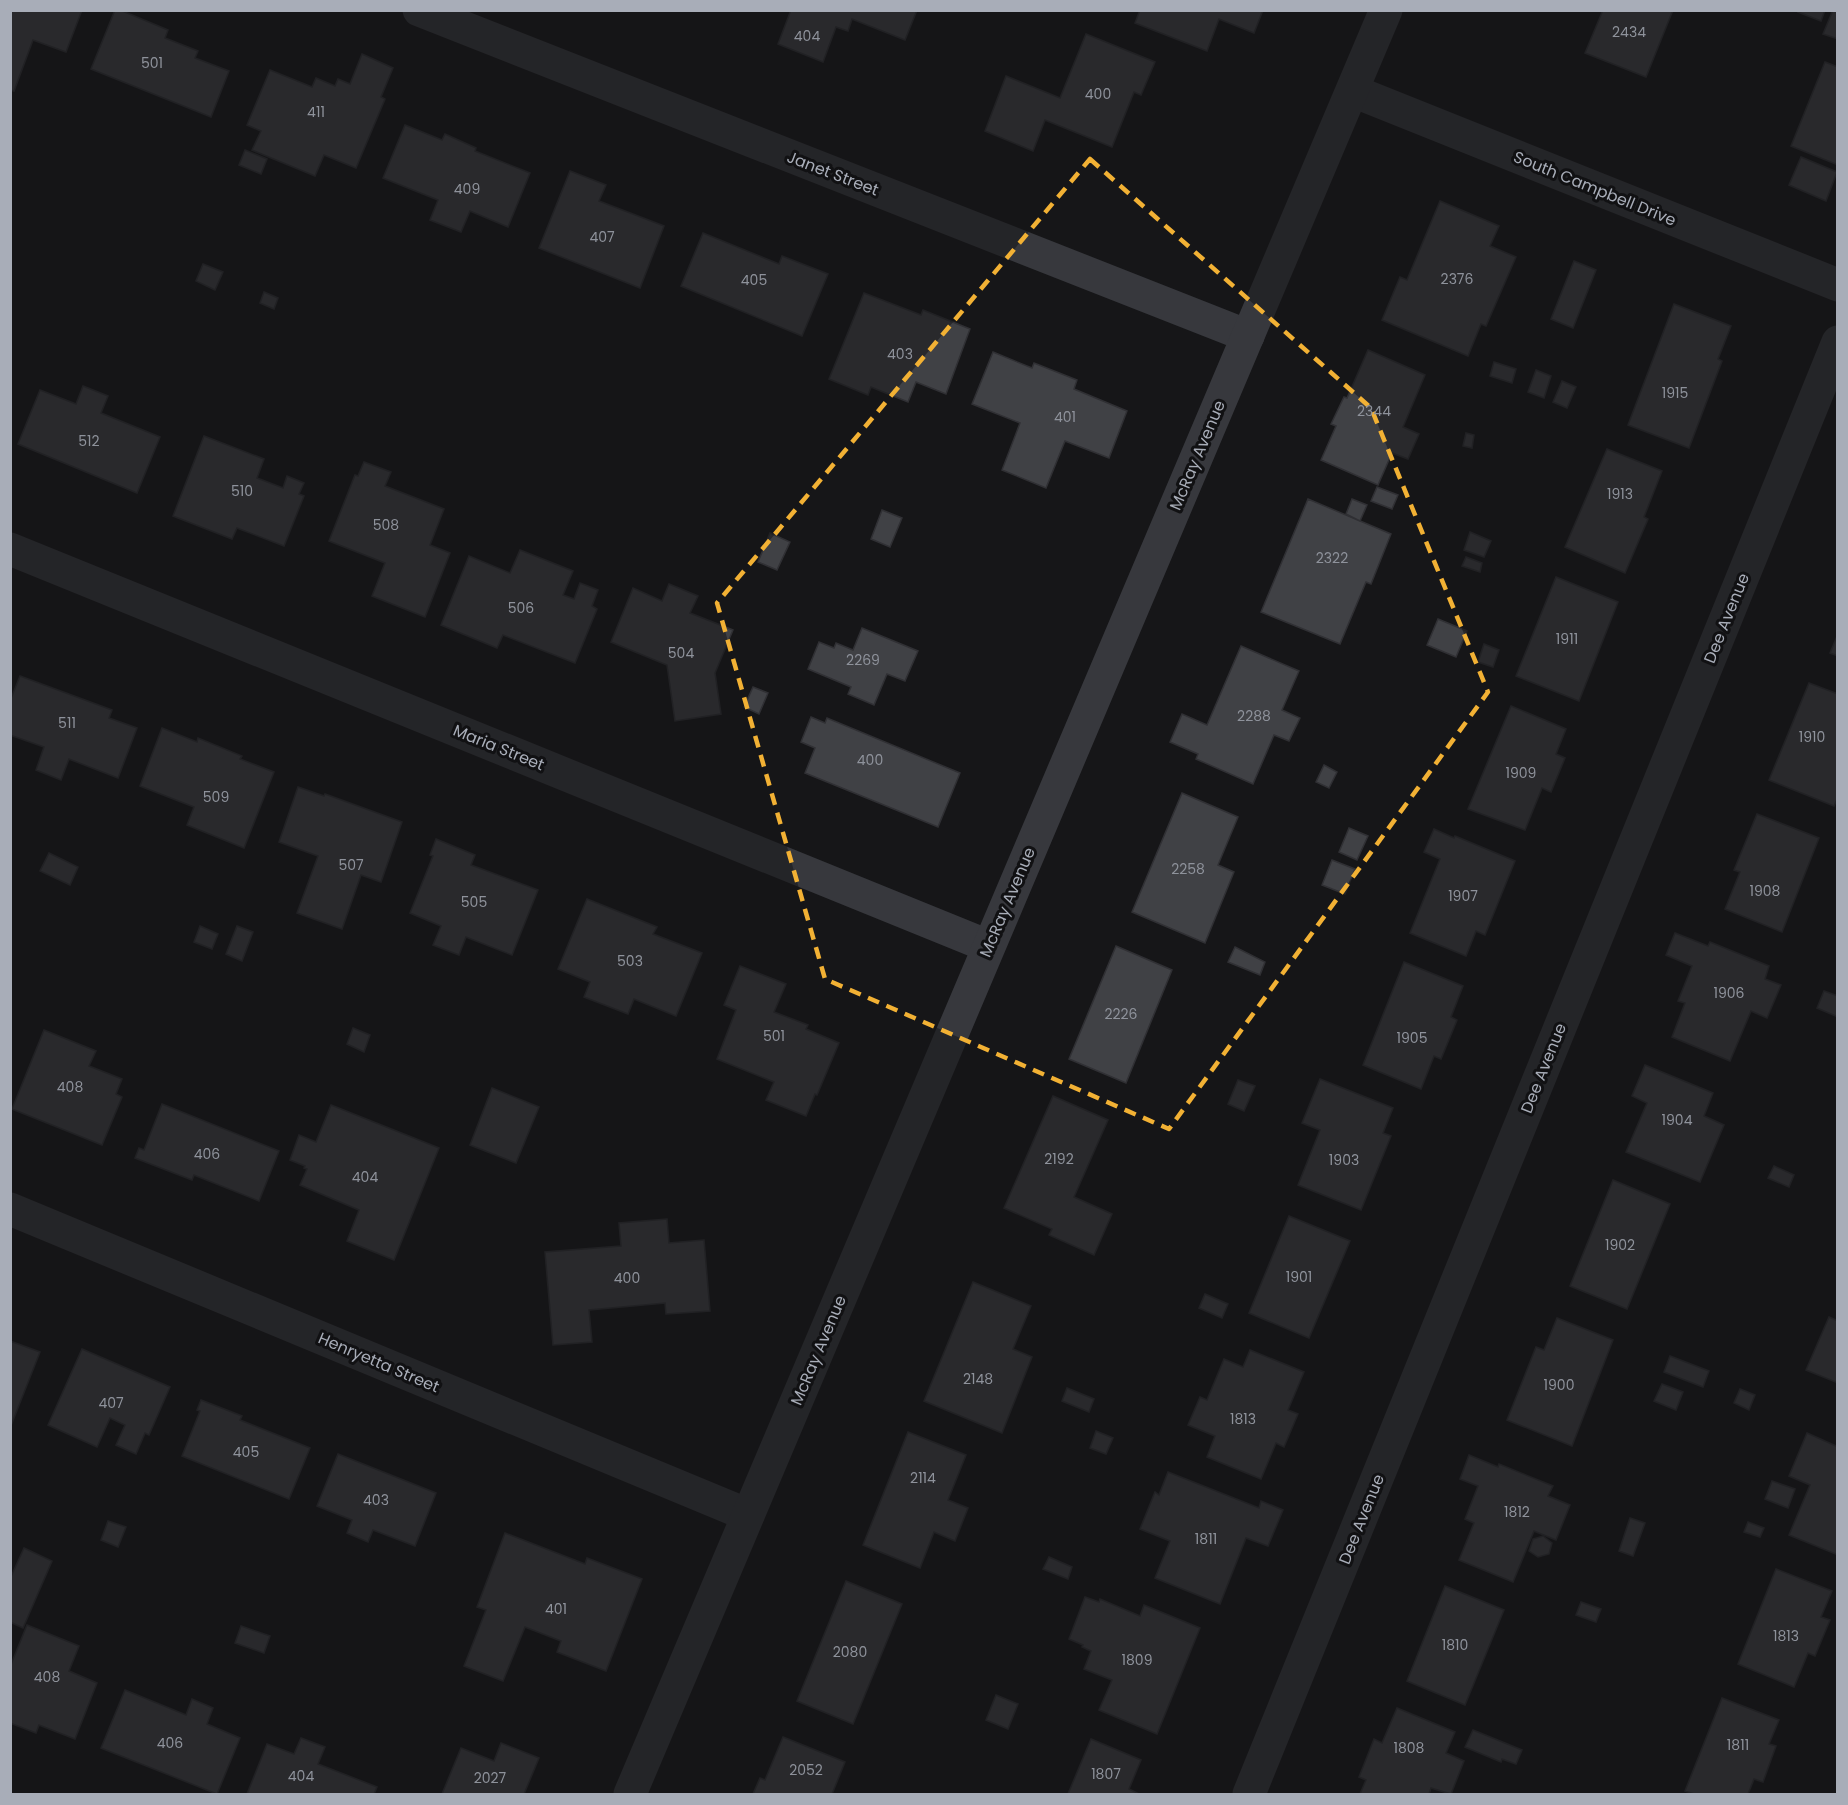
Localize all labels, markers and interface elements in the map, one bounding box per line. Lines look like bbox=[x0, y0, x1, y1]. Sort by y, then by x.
house number: 2434 bbox=[1612, 22, 1646, 42]
house number: 404 bbox=[794, 26, 820, 46]
house number: 501 bbox=[141, 53, 163, 73]
house number: 400 bbox=[1085, 84, 1111, 104]
house number: 411 bbox=[307, 102, 325, 122]
street label: Janet Street bbox=[784, 145, 882, 202]
street label: South Campbell Drive bbox=[1510, 145, 1680, 232]
house number: 409 bbox=[454, 179, 480, 199]
house number: 407 bbox=[589, 227, 615, 247]
house number: 2376 bbox=[1441, 269, 1474, 289]
house number: 405 bbox=[741, 270, 767, 290]
house number: 403 bbox=[887, 344, 913, 364]
house number: 1915 bbox=[1662, 383, 1688, 403]
street label: McRay Avenue bbox=[1164, 397, 1231, 514]
house number: 2344 bbox=[1357, 401, 1391, 421]
house number: 401 bbox=[1054, 407, 1076, 427]
house number: 512 bbox=[78, 431, 100, 451]
house number: 510 bbox=[231, 481, 253, 501]
house number: 1913 bbox=[1607, 484, 1633, 504]
house number: 508 bbox=[373, 515, 399, 535]
house number: 2322 bbox=[1316, 548, 1348, 568]
street label: Dee Avenue bbox=[1698, 570, 1755, 667]
house number: 506 bbox=[508, 598, 534, 618]
house number: 1911 bbox=[1556, 629, 1578, 649]
house number: 504 bbox=[668, 643, 694, 663]
house number: 2269 bbox=[846, 650, 880, 670]
house number: 2288 bbox=[1237, 706, 1271, 726]
house number: 511 bbox=[58, 713, 76, 733]
street label: Maria Street bbox=[450, 719, 548, 776]
house number: 1910 bbox=[1799, 727, 1825, 747]
house number: 400 bbox=[857, 750, 883, 770]
house number: 1909 bbox=[1506, 763, 1536, 783]
house number: 509 bbox=[203, 787, 229, 807]
street label: McRay Avenue bbox=[974, 844, 1041, 961]
house number: 507 bbox=[338, 855, 364, 875]
house number: 2258 bbox=[1171, 859, 1205, 879]
house number: 1908 bbox=[1750, 881, 1781, 901]
house number: 1907 bbox=[1448, 886, 1478, 906]
house number: 505 bbox=[461, 892, 487, 912]
house number: 503 bbox=[617, 951, 643, 971]
house number: 1906 bbox=[1714, 983, 1745, 1003]
house number: 2226 bbox=[1104, 1004, 1138, 1024]
street label: Dee Avenue bbox=[1515, 1020, 1572, 1117]
house number: 501 bbox=[763, 1026, 785, 1046]
house number: 1905 bbox=[1397, 1028, 1427, 1048]
house number: 408 bbox=[57, 1077, 83, 1097]
house number: 1904 bbox=[1662, 1110, 1693, 1130]
house number: 406 bbox=[194, 1144, 220, 1164]
house number: 2192 bbox=[1044, 1149, 1074, 1169]
house number: 1903 bbox=[1329, 1150, 1359, 1170]
house number: 404 bbox=[352, 1167, 378, 1187]
house number: 1902 bbox=[1605, 1235, 1635, 1255]
house number: 1901 bbox=[1286, 1267, 1312, 1287]
house number: 400 bbox=[614, 1268, 640, 1288]
street label: McRay Avenue bbox=[785, 1292, 852, 1409]
street label: Henryetta Street bbox=[315, 1327, 443, 1398]
house number: 2148 bbox=[963, 1369, 993, 1389]
house number: 1900 bbox=[1544, 1375, 1574, 1395]
house number: 407 bbox=[98, 1393, 124, 1413]
house number: 1813 bbox=[1230, 1409, 1256, 1429]
house number: 405 bbox=[233, 1442, 259, 1462]
house number: 2114 bbox=[910, 1468, 936, 1488]
street label: Dee Avenue bbox=[1333, 1471, 1390, 1568]
house number: 403 bbox=[363, 1490, 389, 1510]
house number: 1812 bbox=[1504, 1502, 1530, 1522]
house number: 1811 bbox=[1195, 1529, 1217, 1549]
house number: 401 bbox=[545, 1599, 567, 1619]
house number: 1813 bbox=[1773, 1626, 1799, 1646]
house number: 1810 bbox=[1442, 1635, 1468, 1655]
house number: 2080 bbox=[833, 1642, 867, 1662]
house number: 1809 bbox=[1122, 1650, 1152, 1670]
house number: 408 bbox=[34, 1667, 60, 1687]
house number: 406 bbox=[157, 1733, 183, 1753]
house number: 1811 bbox=[1727, 1735, 1749, 1755]
house number: 1808 bbox=[1394, 1738, 1425, 1758]
house number: 2052 bbox=[789, 1760, 823, 1780]
house number: 1807 bbox=[1091, 1764, 1121, 1784]
house number: 404 bbox=[288, 1766, 314, 1786]
house number: 2027 bbox=[474, 1768, 507, 1788]

